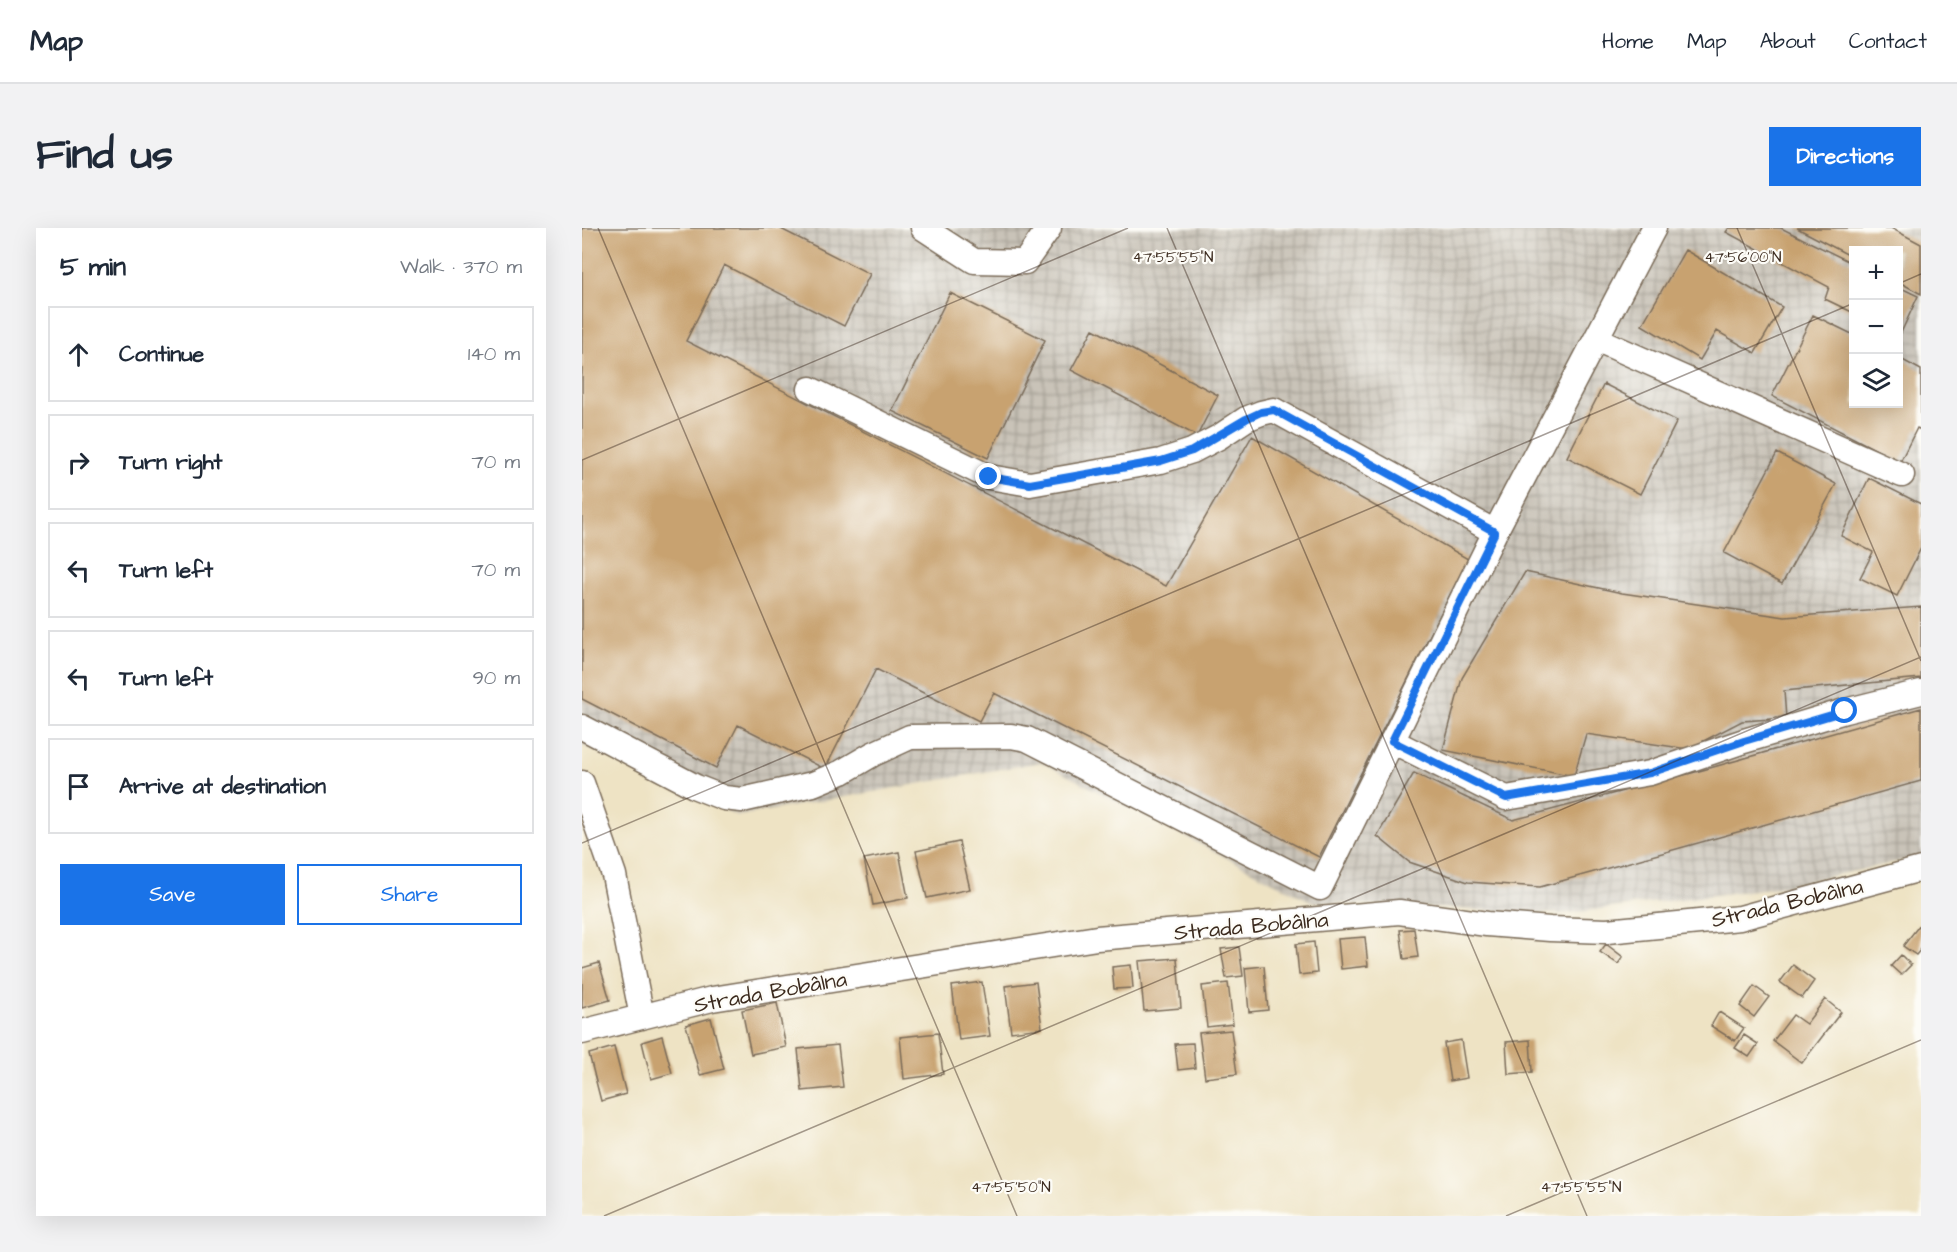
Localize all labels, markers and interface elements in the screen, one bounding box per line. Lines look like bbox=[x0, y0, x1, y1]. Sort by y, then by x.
text: Map bbox=[30, 22, 83, 61]
text: Home bbox=[1602, 27, 1654, 56]
text: Map bbox=[1687, 27, 1727, 56]
text: About bbox=[1760, 27, 1816, 56]
text: Contact bbox=[1849, 27, 1927, 56]
text: Find us bbox=[36, 127, 173, 185]
button: Directions bbox=[1769, 127, 1921, 186]
map controls bbox=[1849, 246, 1903, 408]
button: + bbox=[1849, 246, 1903, 300]
text: 47°55'55"N bbox=[1133, 247, 1213, 268]
text: 47°56'00"N bbox=[1704, 247, 1782, 268]
text: 5 min bbox=[60, 249, 126, 285]
text: Walk · 370 m bbox=[400, 253, 522, 281]
button: − bbox=[1849, 300, 1903, 354]
icon: ahead bbox=[62, 338, 95, 371]
text: Continue bbox=[119, 339, 204, 370]
text: 140 m bbox=[468, 340, 520, 368]
button: layers bbox=[1849, 354, 1903, 408]
icon: right bbox=[62, 446, 95, 479]
text: Turn right bbox=[119, 447, 222, 478]
text: 70 m bbox=[472, 448, 520, 476]
route end bbox=[975, 463, 1001, 489]
icon: left bbox=[62, 554, 95, 587]
text: Turn left bbox=[119, 555, 213, 586]
text: 70 m bbox=[472, 556, 520, 584]
icon: left bbox=[62, 662, 95, 695]
text: Turn left bbox=[119, 663, 213, 694]
text: 90 m bbox=[472, 664, 520, 692]
route start bbox=[1831, 697, 1857, 723]
icon: arrive bbox=[62, 770, 95, 803]
text: Arrive at destination bbox=[119, 771, 326, 802]
button: Save bbox=[60, 864, 285, 925]
button: Share bbox=[297, 864, 522, 925]
street label: Strada Bobâlna bbox=[1708, 871, 1866, 936]
street label: Strada Bobâlna bbox=[1173, 904, 1330, 949]
street label: Strada Bobâlna bbox=[691, 964, 849, 1021]
text: 47°55'50"N bbox=[971, 1177, 1051, 1198]
text: 47°55'55"N bbox=[1541, 1177, 1621, 1198]

